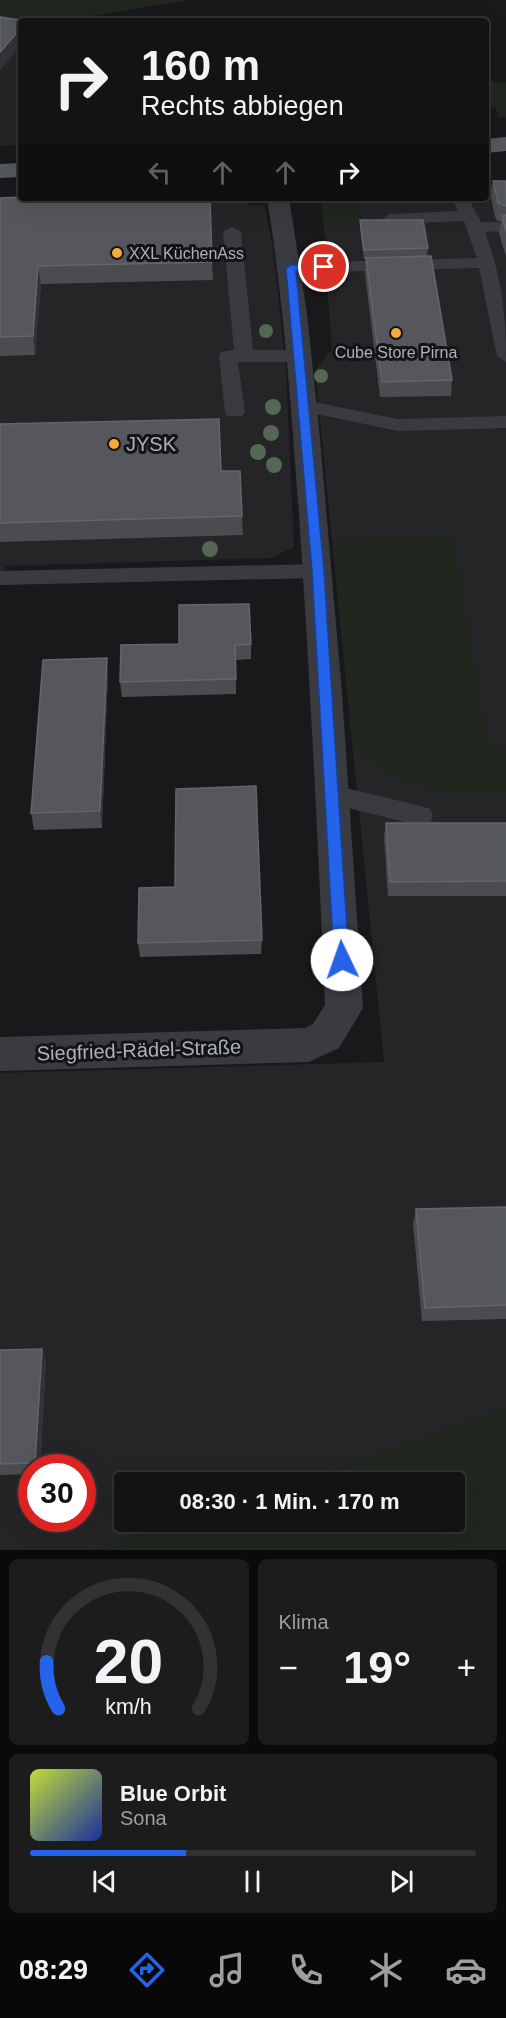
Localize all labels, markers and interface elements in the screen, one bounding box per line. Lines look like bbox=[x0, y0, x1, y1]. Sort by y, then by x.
icon: right bbox=[42, 42, 120, 120]
text: 160 m bbox=[141, 42, 260, 89]
text: Rechts abbiegen bbox=[141, 91, 344, 121]
icon: left bbox=[143, 156, 176, 189]
icon: ahead bbox=[206, 156, 239, 189]
icon: ahead bbox=[269, 156, 302, 189]
icon: right bbox=[332, 156, 365, 189]
pin bbox=[298, 241, 349, 292]
place label: XXL KüchenAss bbox=[129, 245, 244, 262]
marker: XXL KüchenAss bbox=[110, 246, 124, 260]
icon: arrive bbox=[307, 250, 340, 283]
marker: Cube Store Pirna bbox=[389, 326, 403, 340]
place label: Cube Store Pirna bbox=[335, 344, 457, 361]
place label: JYSK bbox=[126, 433, 177, 455]
marker: JYSK bbox=[107, 437, 121, 451]
position arrow bbox=[310, 928, 374, 992]
street label: Siegfried-Rädel-Straße bbox=[36, 1035, 242, 1065]
speed limit sign: 30 bbox=[18, 1454, 96, 1532]
text: 08:30 · 1 Min. · 170 m bbox=[179, 1489, 400, 1514]
text: Klima bbox=[279, 1611, 329, 1633]
text: 20 bbox=[94, 1627, 163, 1696]
text: 19° bbox=[343, 1642, 411, 1693]
text: − bbox=[279, 1649, 298, 1686]
text: + bbox=[457, 1649, 476, 1686]
text: km/h bbox=[106, 1695, 152, 1719]
text: Blue Orbit bbox=[120, 1781, 226, 1806]
text: Sona bbox=[120, 1807, 167, 1829]
icon: previous bbox=[88, 1865, 121, 1898]
icon: pause bbox=[236, 1865, 269, 1898]
icon: next bbox=[385, 1865, 418, 1898]
icon: directions bbox=[126, 1949, 168, 1991]
icon: music bbox=[206, 1949, 248, 1991]
icon: phone bbox=[285, 1949, 327, 1991]
icon: climate bbox=[365, 1949, 407, 1991]
icon: car bbox=[445, 1949, 487, 1991]
text: 08:29 bbox=[19, 1955, 88, 1985]

